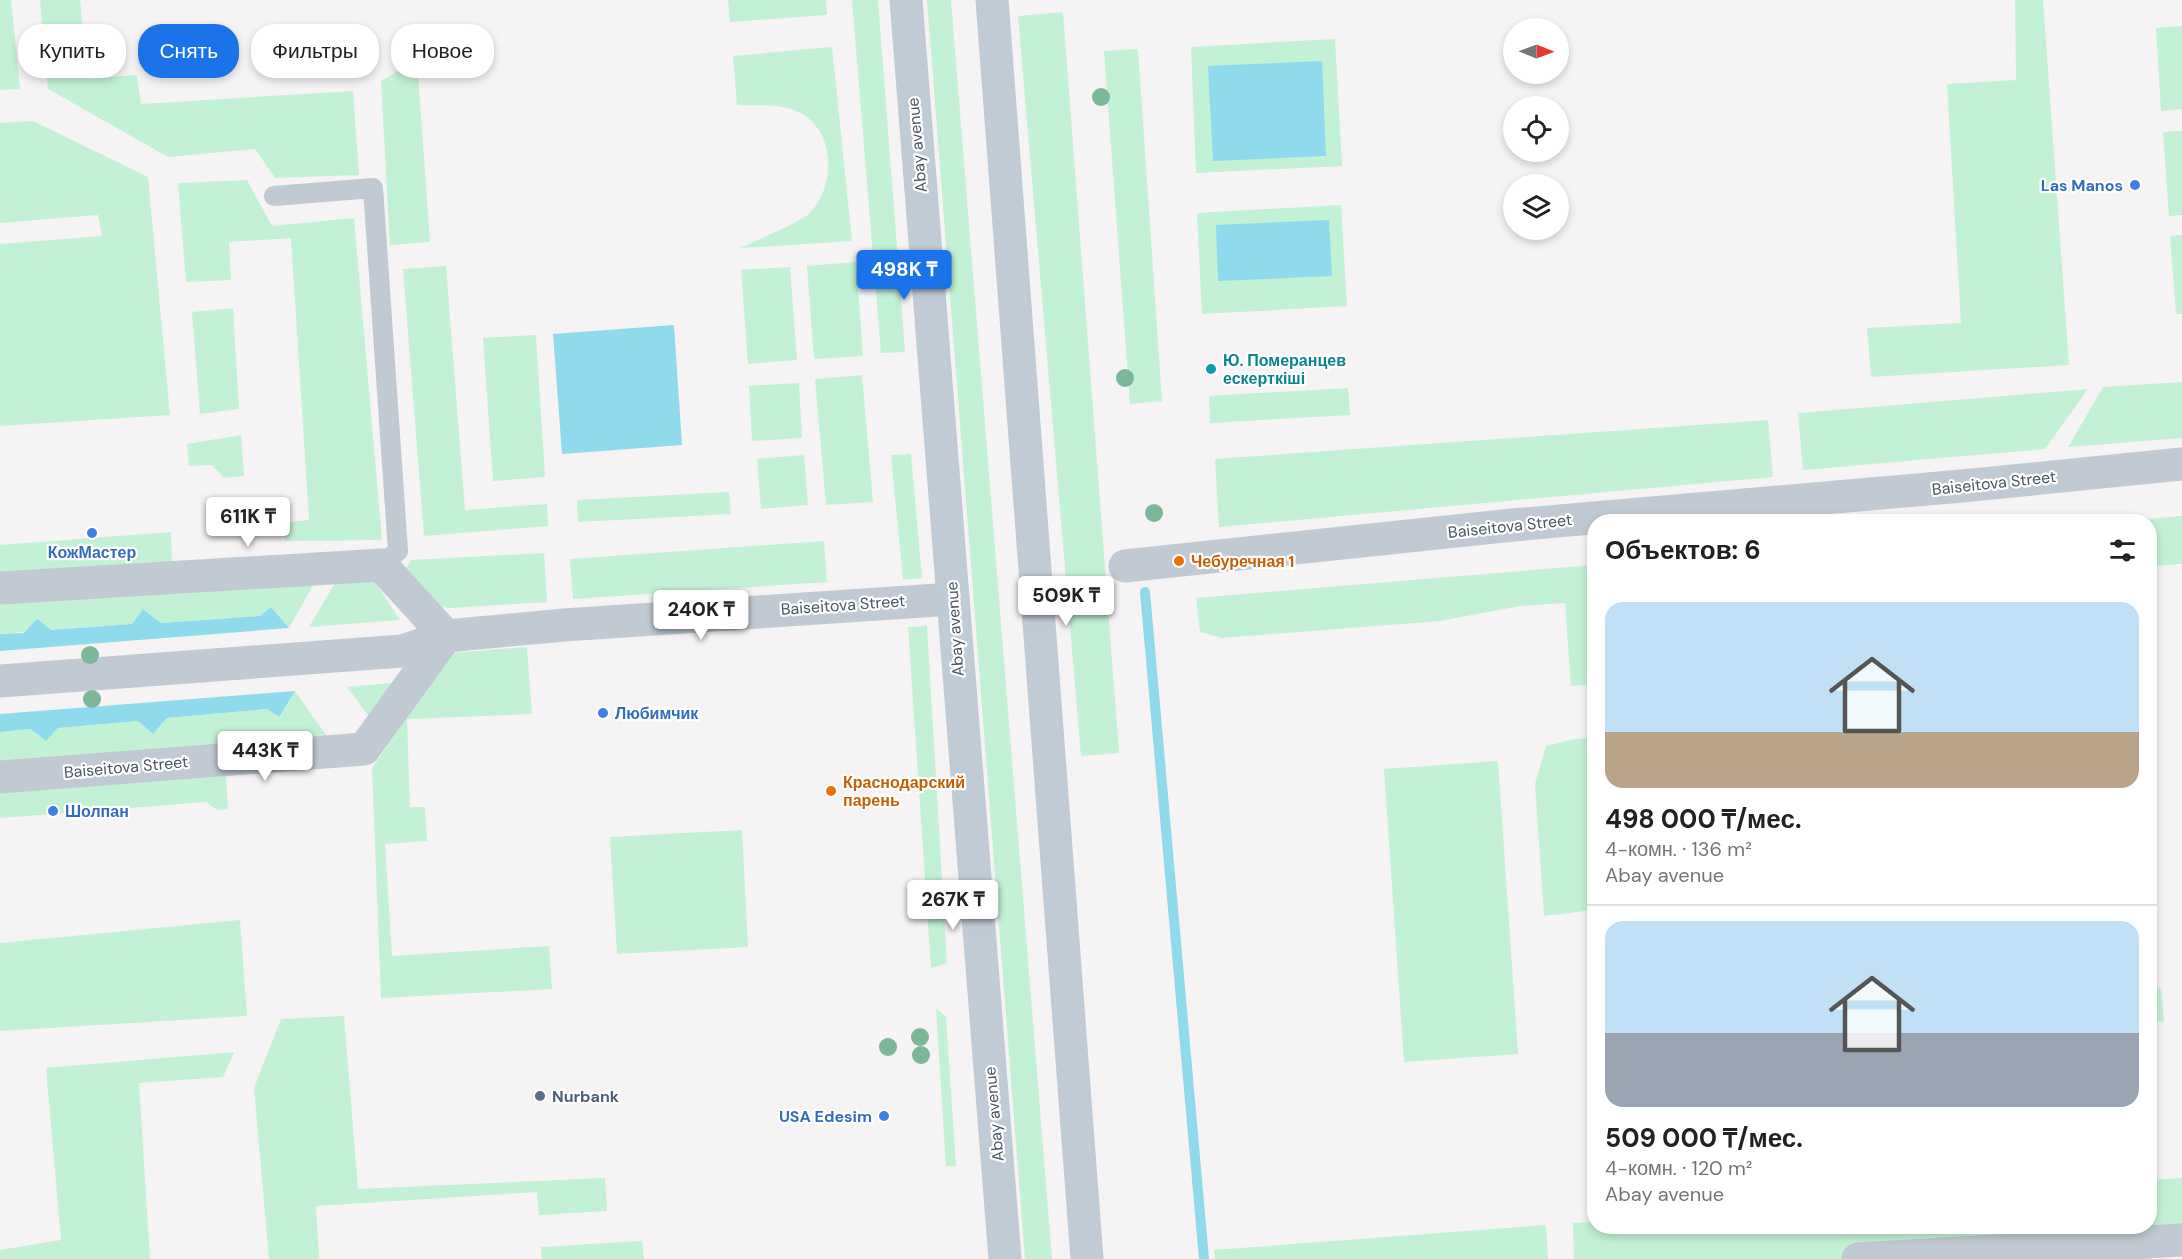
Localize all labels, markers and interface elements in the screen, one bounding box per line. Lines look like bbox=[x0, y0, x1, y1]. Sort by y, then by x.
north arrow bbox=[1503, 18, 1569, 84]
map controls bbox=[1503, 18, 1569, 240]
chip: Купить bbox=[18, 24, 126, 78]
chip: Снять bbox=[138, 24, 239, 78]
chip: Фильтры bbox=[251, 24, 379, 78]
chip: Новое bbox=[391, 24, 494, 78]
button: locate bbox=[1503, 96, 1569, 162]
street label: Abay avenue bbox=[902, 97, 932, 193]
button: layers bbox=[1503, 174, 1569, 240]
place label: Las Manos bbox=[2041, 175, 2123, 196]
marker: Las Manos bbox=[2128, 178, 2142, 192]
pin: 498K ₸ bbox=[855, 250, 953, 301]
text: 498K ₸ bbox=[871, 256, 937, 282]
place label: Ю. Померанцев ескерткіші bbox=[1223, 350, 1346, 389]
marker: Ю. Померанцев ескерткіші bbox=[1204, 362, 1218, 376]
street label: Baiseitova Street bbox=[1931, 466, 2057, 500]
pin: 611K ₸ bbox=[199, 497, 297, 548]
text: 611K ₸ bbox=[220, 503, 276, 529]
street label: Baiseitova Street bbox=[1447, 509, 1573, 543]
marker: КожМастер bbox=[85, 526, 99, 540]
text: Объектов: 6 bbox=[1605, 533, 1761, 567]
icon: filters bbox=[2106, 534, 2139, 567]
place label: КожМастер bbox=[48, 542, 136, 563]
place label: Чебуречная 1 bbox=[1191, 551, 1294, 572]
marker: Чебуречная 1 bbox=[1172, 554, 1186, 568]
pin: 509K ₸ bbox=[1017, 576, 1115, 627]
street label: Abay avenue bbox=[941, 581, 969, 677]
text: 509K ₸ bbox=[1032, 582, 1100, 608]
pin: 240K ₸ bbox=[652, 590, 750, 641]
street label: Baiseitova Street bbox=[780, 590, 906, 620]
text: 240K ₸ bbox=[667, 596, 735, 622]
icon: home bbox=[1818, 641, 1926, 749]
place label: Любимчик bbox=[615, 703, 699, 724]
marker: Любимчик bbox=[596, 706, 610, 720]
pin: 443K ₸ bbox=[216, 731, 314, 782]
text: 443K ₸ bbox=[232, 737, 298, 763]
street label: Baiseitova Street bbox=[63, 751, 189, 783]
place label: Краснодарский парень bbox=[843, 772, 965, 811]
marker: Краснодарский парень bbox=[824, 784, 838, 798]
place label: Шолпан bbox=[65, 801, 129, 822]
text: 498 000 ₸/мес. bbox=[1605, 802, 1801, 836]
marker: Шолпан bbox=[46, 804, 60, 818]
text: 4-комн. · 136 m² bbox=[1605, 836, 1752, 862]
text: Abay avenue bbox=[1605, 862, 1724, 888]
pin: 267K ₸ bbox=[904, 880, 1002, 931]
text: 267K ₸ bbox=[921, 886, 985, 912]
icon: home bbox=[1818, 960, 1926, 1068]
street label: Abay avenue bbox=[979, 1066, 1009, 1162]
place label: Nurbank bbox=[552, 1086, 620, 1107]
marker: Nurbank bbox=[533, 1089, 547, 1103]
place label: USA Edesim bbox=[779, 1106, 872, 1127]
marker: USA Edesim bbox=[877, 1109, 891, 1123]
text: 509 000 ₸/мес. bbox=[1605, 1121, 1803, 1155]
text: 4-комн. · 120 m² bbox=[1605, 1155, 1752, 1181]
text: Abay avenue bbox=[1605, 1181, 1724, 1207]

